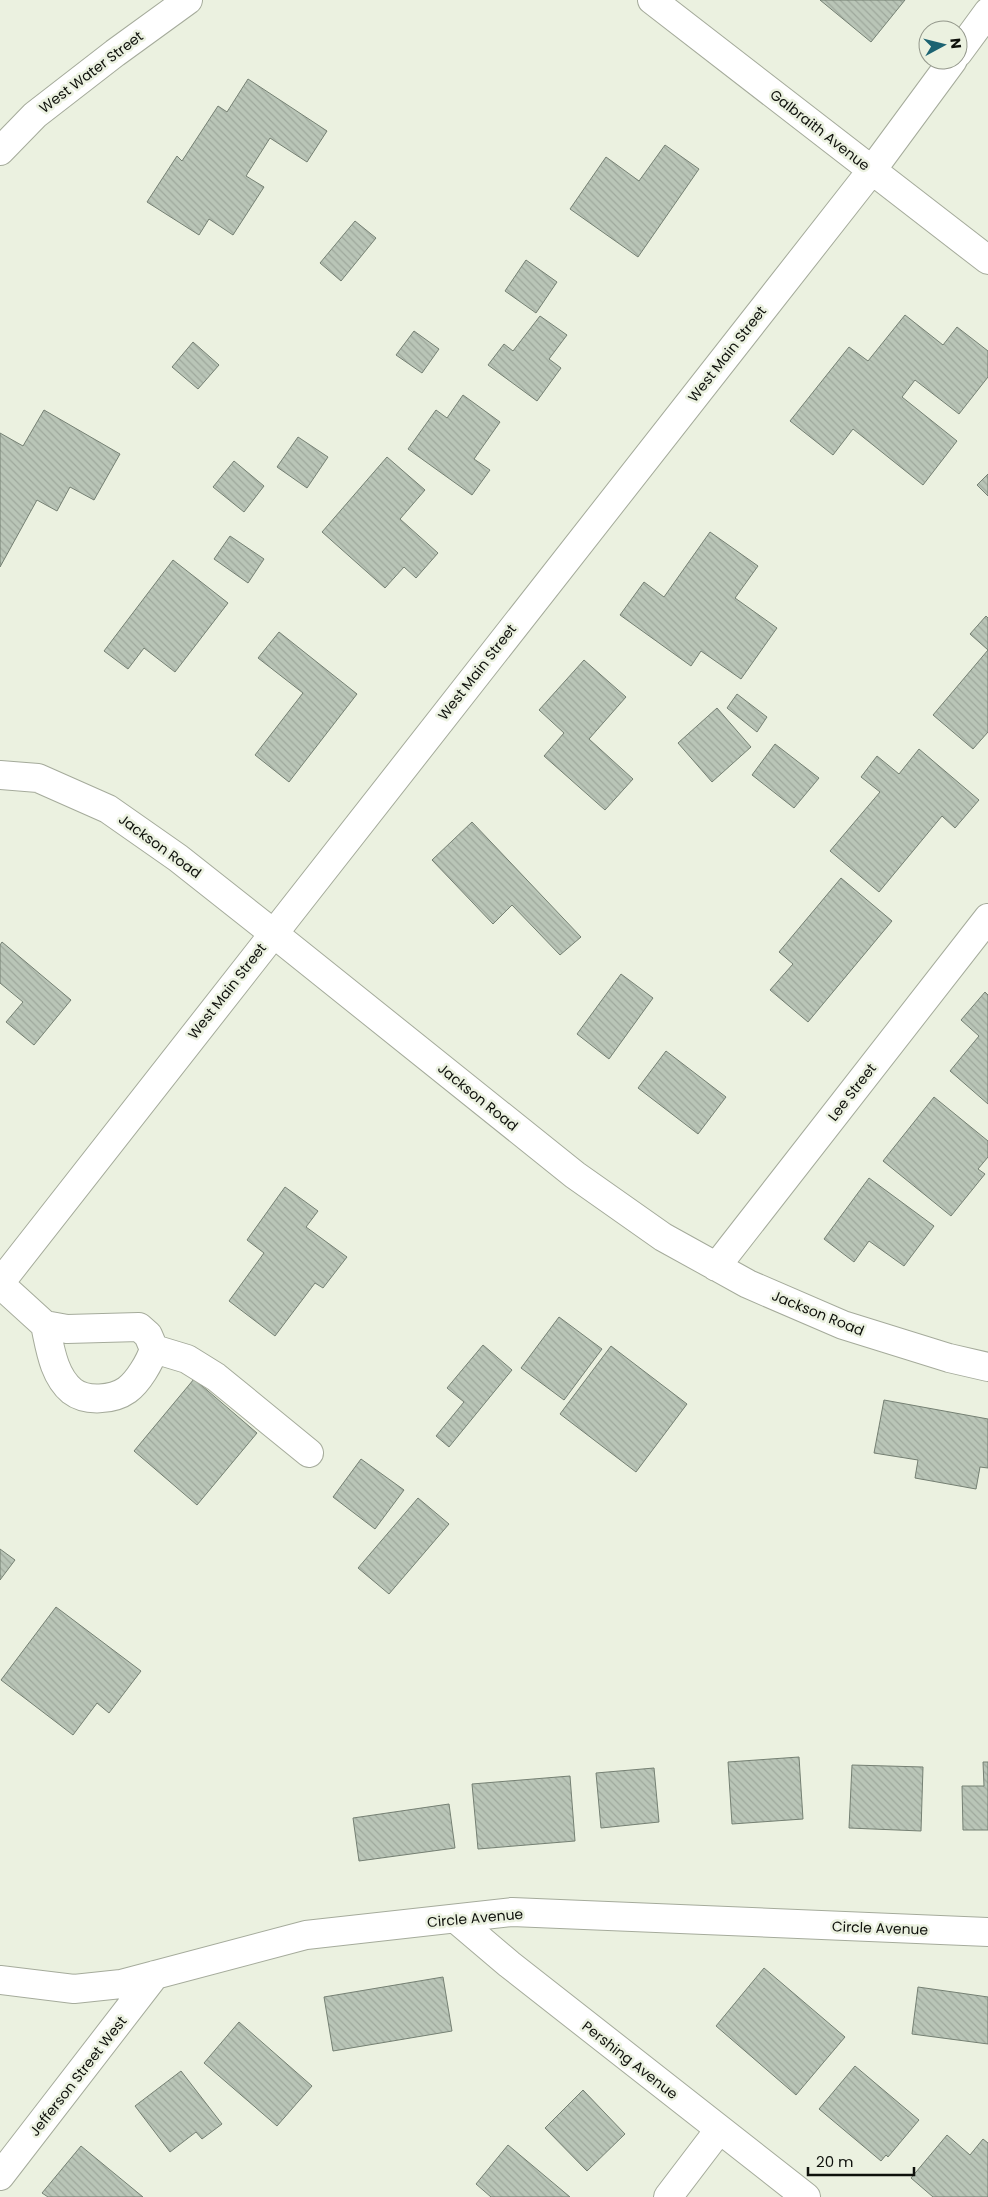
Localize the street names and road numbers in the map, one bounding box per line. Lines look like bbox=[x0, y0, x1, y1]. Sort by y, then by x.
street label: West Water Street bbox=[35, 26, 147, 118]
street label: Galbraith Avenue bbox=[766, 85, 874, 176]
street label: West Main Street bbox=[683, 302, 771, 406]
street label: West Main Street bbox=[433, 620, 521, 724]
street label: Jackson Road bbox=[114, 809, 206, 883]
street label: West Main Street bbox=[183, 939, 271, 1043]
street label: Jackson Road bbox=[434, 1058, 522, 1136]
street label: Lee Street bbox=[823, 1059, 881, 1125]
street label: Jackson Road bbox=[769, 1285, 867, 1341]
street label: Circle Avenue bbox=[426, 1904, 524, 1932]
street label: Circle Avenue bbox=[831, 1916, 929, 1940]
street label: Jefferson Street West bbox=[25, 2012, 131, 2140]
street label: Pershing Avenue bbox=[578, 2016, 682, 2104]

